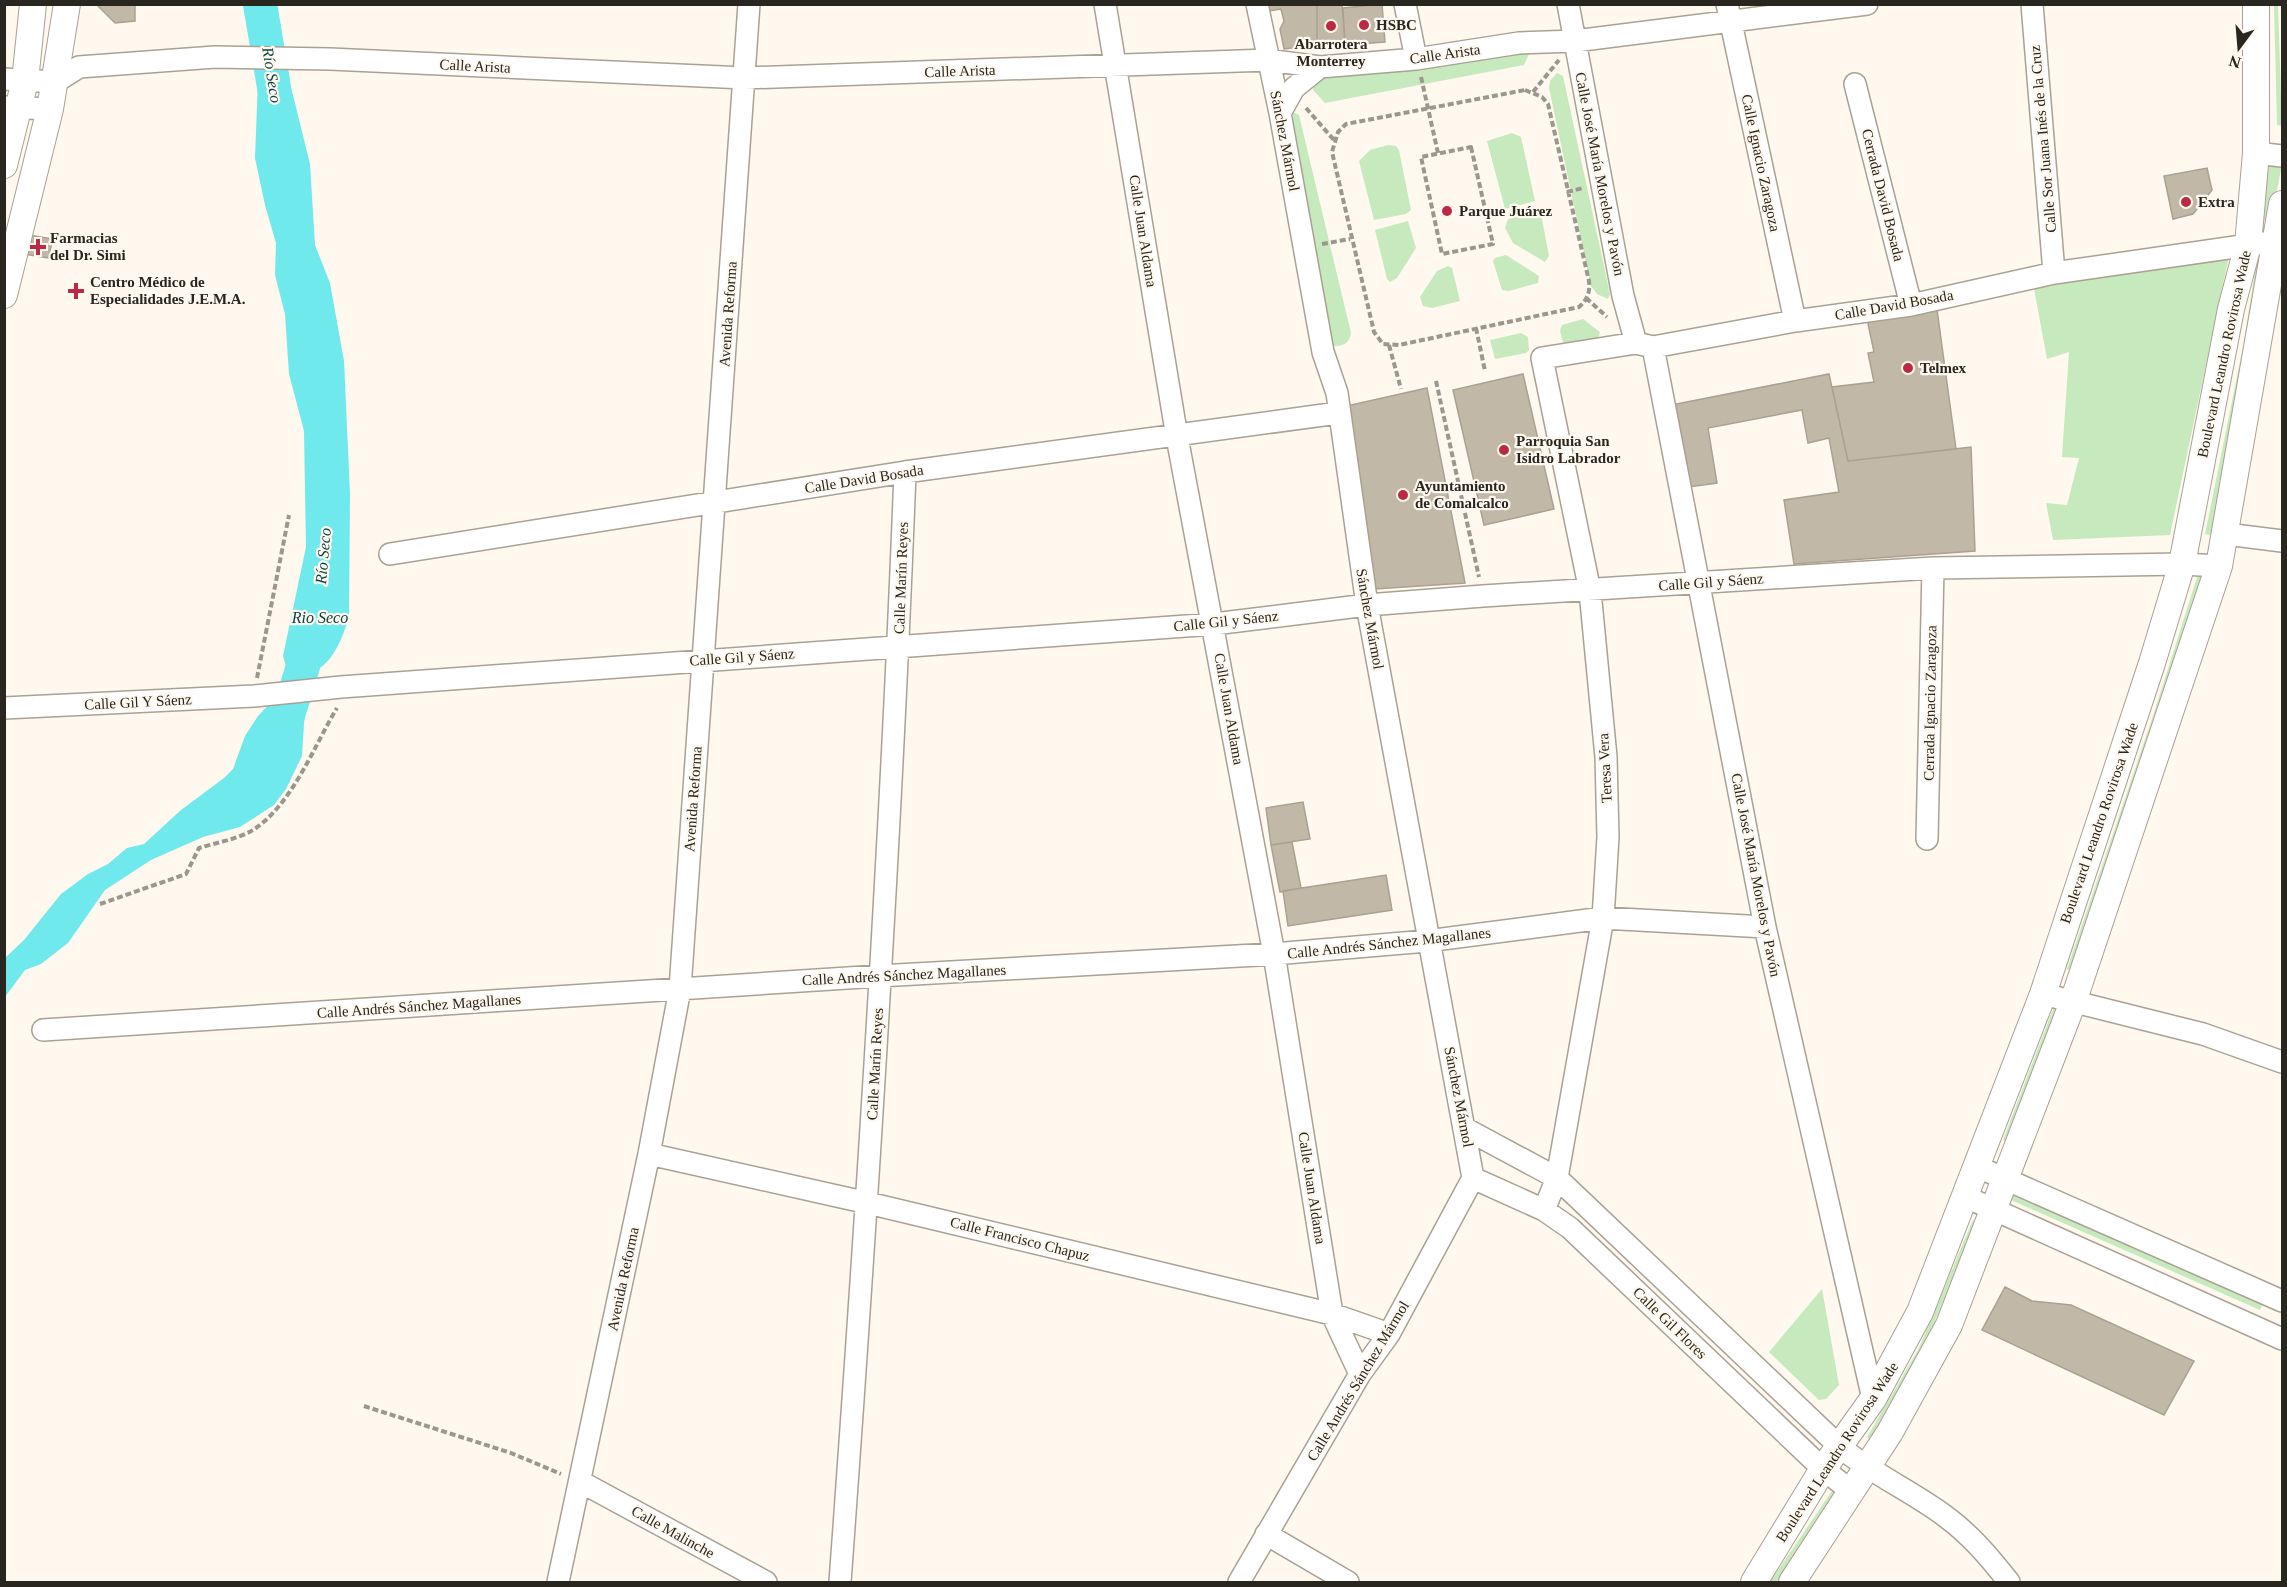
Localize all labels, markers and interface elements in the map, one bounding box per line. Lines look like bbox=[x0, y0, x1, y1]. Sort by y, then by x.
place label: HSBC bbox=[1376, 17, 1417, 33]
marker: HSBC bbox=[1357, 18, 1371, 32]
north arrow bbox=[2209, 18, 2269, 78]
marker: Abarrotera Monterrey bbox=[1324, 19, 1338, 33]
place label: Abarrotera Monterrey bbox=[1294, 36, 1368, 69]
street label: Calle Arista bbox=[1409, 41, 1482, 67]
street label: Calle Sor Juana Inés de la Cruz bbox=[2027, 44, 2059, 233]
water label: Río Seco bbox=[259, 45, 285, 104]
text: N bbox=[2227, 52, 2243, 72]
street label: Calle Arista bbox=[439, 56, 511, 76]
street label: Calle Arista bbox=[924, 62, 996, 80]
street label: Calle José María Morelos y Pavón bbox=[1572, 71, 1628, 278]
street label: Sánchez Mármol bbox=[1267, 89, 1303, 193]
street label: Calle Ignacio Zaragoza bbox=[1739, 93, 1783, 233]
street label: Cerrada David Bosada bbox=[1859, 127, 1907, 263]
street label: Calle Juan Aldama bbox=[1126, 174, 1160, 289]
place label: Extra bbox=[2198, 194, 2235, 210]
marker: Extra bbox=[2179, 195, 2193, 209]
place label: Parque Juárez bbox=[1459, 203, 1553, 219]
marker: Parque Juárez bbox=[1440, 204, 1454, 218]
place label: Farmacias del Dr. Simi bbox=[50, 230, 126, 263]
marker: Farmacias del Dr. Simi bbox=[31, 240, 45, 254]
street label: Boulevard Leandro Rovirosa Wade bbox=[2194, 249, 2254, 459]
street label: Avenida Reforma bbox=[716, 260, 740, 367]
place label: Centro Médico de Especialidades J.E.M.A. bbox=[90, 274, 246, 307]
marker: Centro Médico de Especialidades J.E.M.A. bbox=[67, 282, 85, 300]
street label: Calle David Bosada bbox=[1834, 287, 1955, 323]
place label: Telmex bbox=[1920, 360, 1967, 376]
marker: Telmex bbox=[1901, 361, 1915, 375]
place label: Parroquia San Isidro Labrador bbox=[1516, 433, 1621, 466]
marker: Parroquia San Isidro Labrador bbox=[1497, 443, 1511, 457]
street label: Calle David Bosada bbox=[803, 462, 925, 496]
place label: Ayuntamiento de Comalcalco bbox=[1415, 478, 1509, 511]
marker: Ayuntamiento de Comalcalco bbox=[1396, 488, 1410, 502]
street label: Calle Marín Reyes bbox=[891, 521, 911, 634]
water label: Río Seco bbox=[312, 527, 334, 586]
street label: Sánchez Mármol bbox=[1353, 567, 1387, 671]
street label: Calle Gil y Sáenz bbox=[1658, 570, 1764, 594]
street label: Calle Gil y Sáenz bbox=[1173, 608, 1280, 634]
water label: Rio Seco bbox=[291, 609, 348, 626]
street label: Cerrada Ignacio Zaragoza bbox=[1921, 625, 1939, 781]
street label: Calle Gil y Sáenz bbox=[689, 645, 795, 669]
street label: Calle Juan Aldama bbox=[1211, 652, 1247, 767]
street label: Calle Gil Y Sáenz bbox=[84, 691, 192, 713]
street label: Boulevard Leandro Rovirosa Wade bbox=[2057, 720, 2141, 926]
street label: Teresa Vera bbox=[1595, 732, 1615, 803]
street label: Avenida Reforma bbox=[681, 745, 705, 852]
street label: Calle José María Morelos y Pavón bbox=[1728, 772, 1784, 979]
street label: Calle Andrés Sánchez Magallanes bbox=[1286, 924, 1492, 962]
street label: Calle Andrés Sánchez Magallanes bbox=[801, 962, 1007, 988]
street label: Calle Andrés Sánchez Magallanes bbox=[316, 991, 522, 1021]
street label: Calle Marín Reyes bbox=[864, 1007, 886, 1121]
street label: Sánchez Mármol bbox=[1441, 1045, 1477, 1149]
street label: Calle Juan Aldama bbox=[1295, 1131, 1329, 1246]
street label: Calle Francisco Chapuz bbox=[949, 1214, 1092, 1264]
street label: Avenida Reforma bbox=[604, 1225, 642, 1332]
street label: Calle Gil Flores bbox=[1630, 1284, 1710, 1362]
street label: Calle Andrés Sánchez Mármol bbox=[1304, 1298, 1412, 1464]
street label: Boulevard Leandro Rovirosa Wade bbox=[1773, 1359, 1901, 1545]
street label: Calle Malinche bbox=[629, 1503, 717, 1561]

